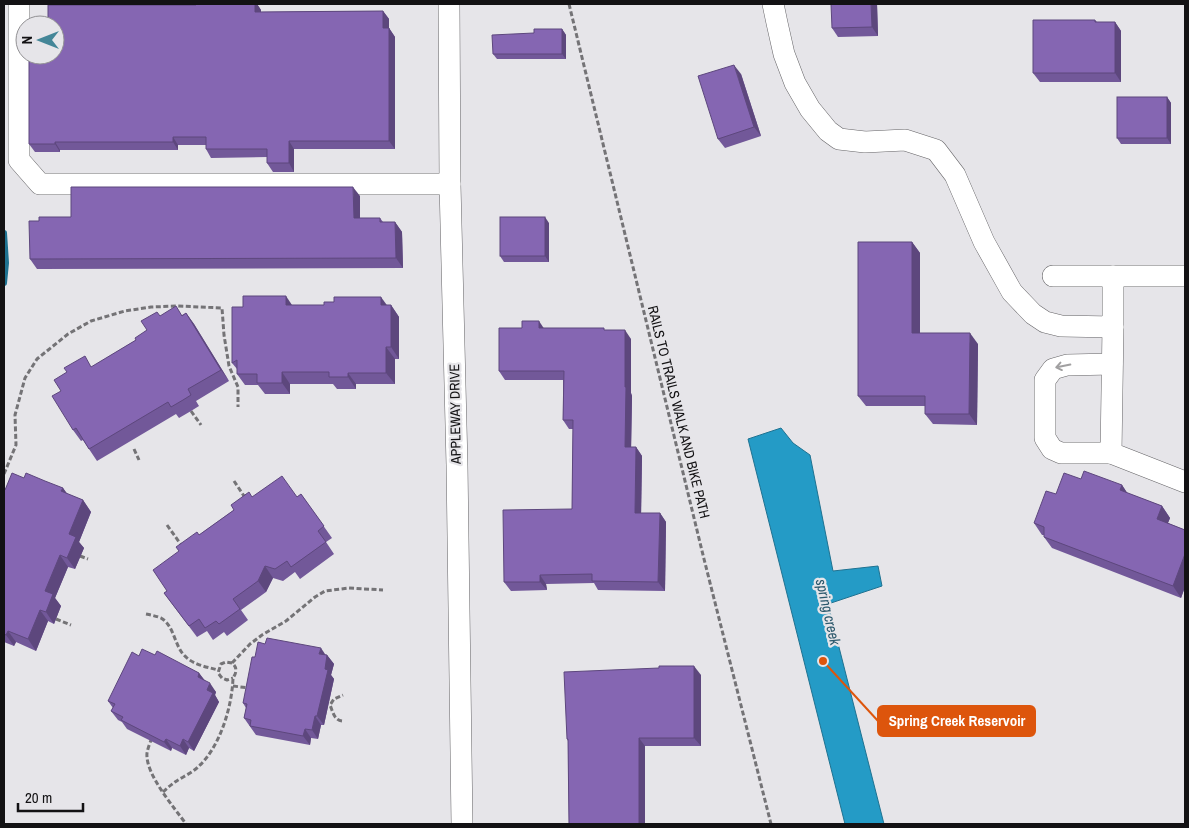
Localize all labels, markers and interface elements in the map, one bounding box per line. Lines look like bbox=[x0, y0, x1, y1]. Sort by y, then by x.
north arrow bbox=[15, 15, 65, 65]
text: N bbox=[18, 36, 36, 44]
street label: RAILS TO TRAILS WALK AND BIKE PATH bbox=[644, 304, 714, 520]
one-way arrow bbox=[1056, 362, 1072, 372]
street label: APPLEWAY DRIVE bbox=[445, 364, 465, 465]
water label: spring creek bbox=[811, 577, 847, 648]
callout: Spring Creek Reservoir bbox=[878, 706, 1035, 736]
text: Spring Creek Reservoir bbox=[889, 710, 1026, 731]
scale bar bbox=[18, 780, 82, 812]
text: 20 m bbox=[25, 787, 52, 808]

